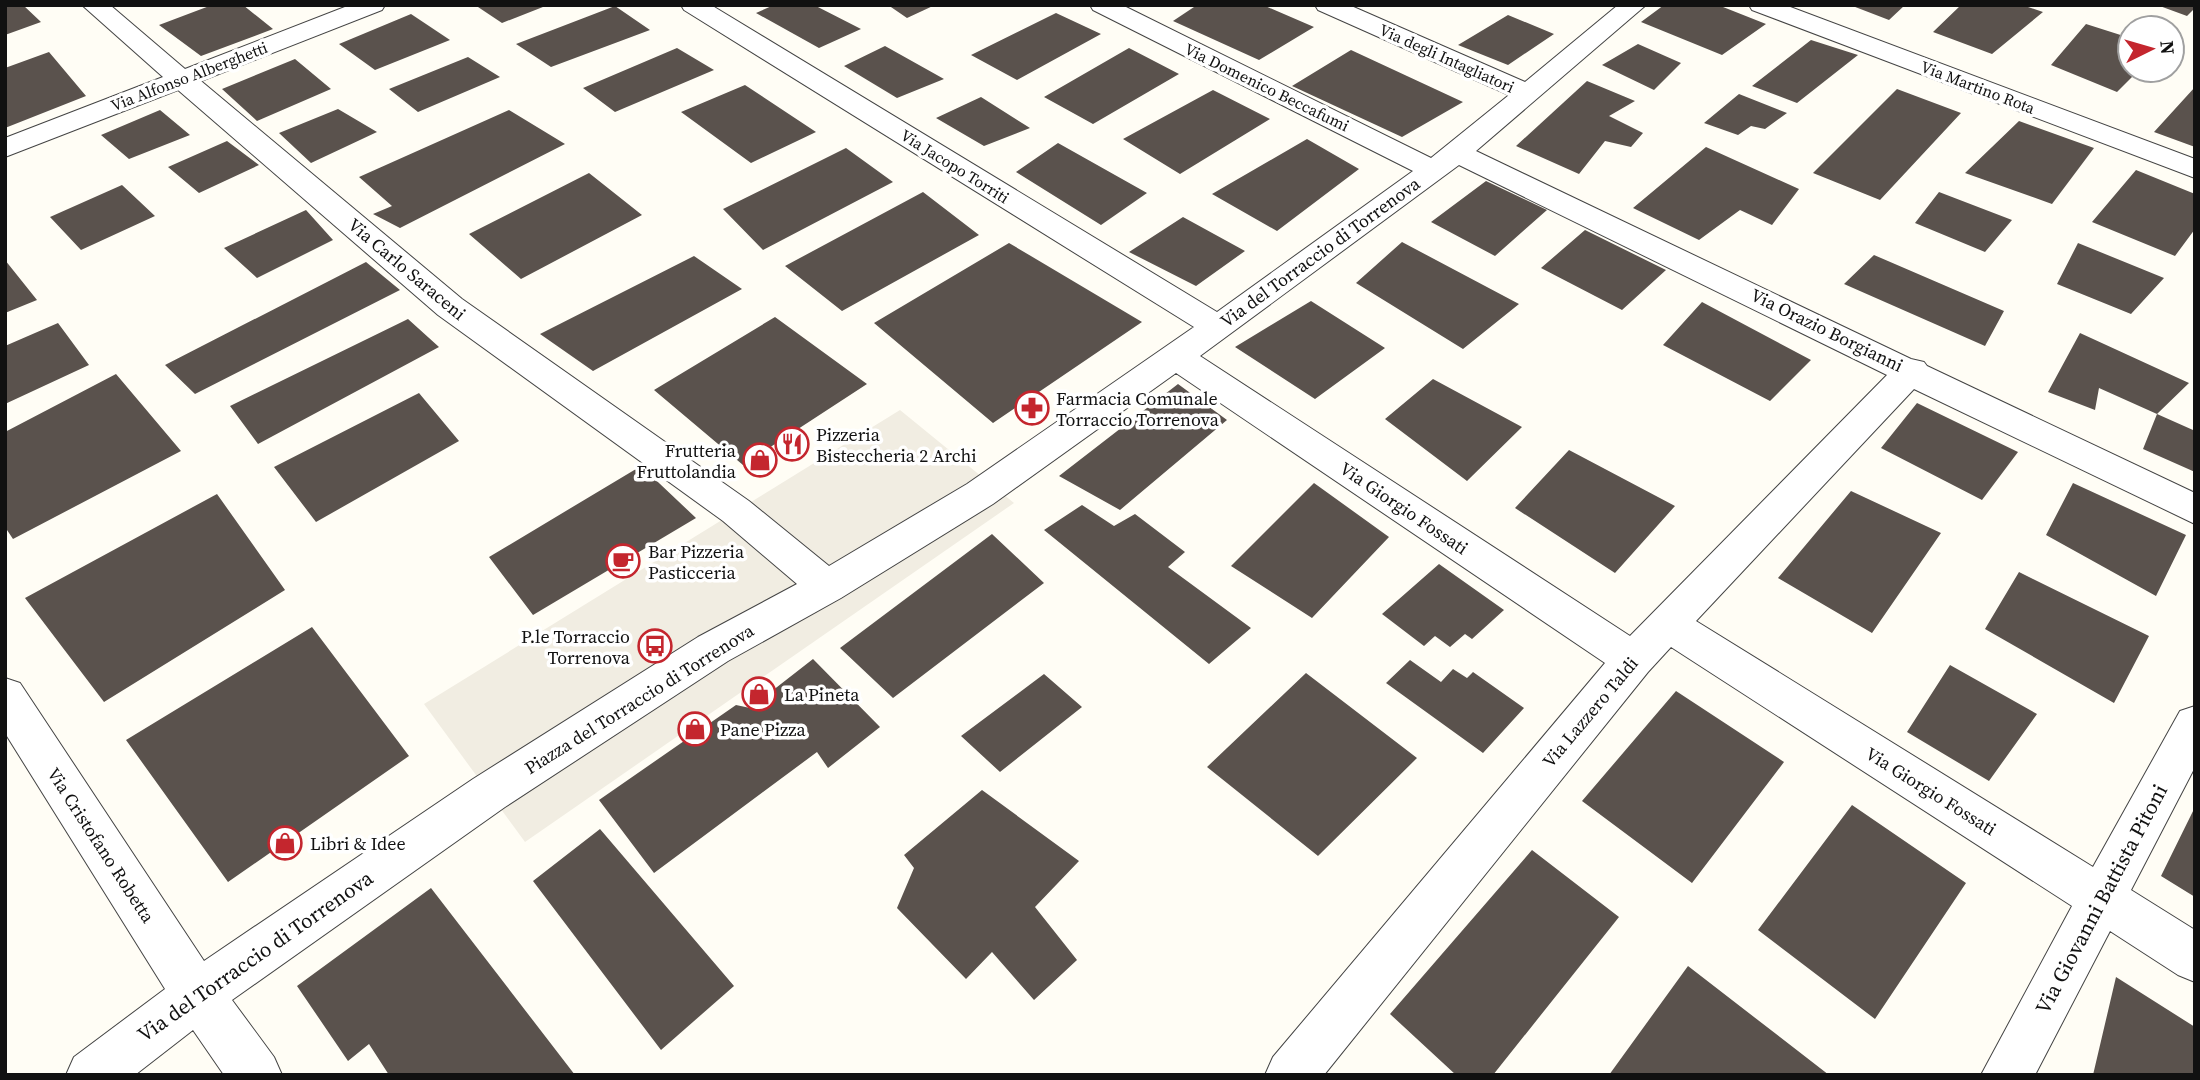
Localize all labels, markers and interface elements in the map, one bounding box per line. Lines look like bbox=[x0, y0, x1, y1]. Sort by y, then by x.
north arrow bbox=[2116, 14, 2186, 84]
street label: Via degli Intagliatori bbox=[1376, 18, 1518, 98]
street label: Via Alfonso Alberghetti bbox=[107, 36, 271, 116]
street label: Via Domenico Beccafumi bbox=[1181, 38, 1353, 137]
text: N bbox=[2154, 39, 2182, 56]
street label: Via Martino Rota bbox=[1918, 55, 2039, 119]
street label: Via Jacopo Torriti bbox=[896, 124, 1014, 208]
street label: Via del Torraccio di Torrenova bbox=[1215, 170, 1426, 333]
street label: Via Carlo Saraceni bbox=[343, 212, 471, 326]
street label: Via Orazio Borgianni bbox=[1747, 282, 1907, 378]
place label: Farmacia Comunale Torraccio Torrenova bbox=[1056, 386, 1220, 432]
pharmacy icon: Farmacia Comunale Torraccio Torrenova bbox=[1013, 389, 1051, 427]
place label: Pizzeria Bisteccheria 2 Archi bbox=[816, 422, 977, 468]
restaurant icon: Pizzeria Bisteccheria 2 Archi bbox=[773, 425, 811, 463]
place label: Frutteria Fruttolandia bbox=[636, 438, 737, 484]
shop icon: Frutteria Fruttolandia bbox=[741, 441, 779, 479]
street label: Via Giorgio Fossati bbox=[1335, 456, 1473, 560]
place label: Bar Pizzeria Pasticceria bbox=[648, 539, 745, 585]
cafe icon: Bar Pizzeria Pasticceria bbox=[604, 542, 642, 580]
street label: Piazza del Torraccio di Torrenova bbox=[520, 617, 759, 780]
place label: P.le Torraccio Torrenova bbox=[521, 624, 631, 670]
bus stop icon: P.le Torraccio Torrenova bbox=[636, 627, 674, 665]
street label: Via Lazzero Taldi bbox=[1536, 651, 1644, 773]
shop icon: La Pineta bbox=[740, 675, 778, 713]
place label: La Pineta bbox=[784, 682, 860, 707]
shop icon: Pane Pizza bbox=[676, 710, 714, 748]
place label: Pane Pizza bbox=[720, 717, 807, 742]
street label: Via Giorgio Fossati bbox=[1861, 741, 2001, 841]
street label: Via Cristofano Robetta bbox=[41, 763, 161, 928]
street label: Via Giovanni Battista Pitoni bbox=[2028, 779, 2174, 1019]
shop icon: Libri & Idee bbox=[266, 824, 304, 862]
place label: Libri & Idee bbox=[310, 831, 406, 856]
street label: Via del Torraccio di Torrenova bbox=[131, 863, 379, 1049]

